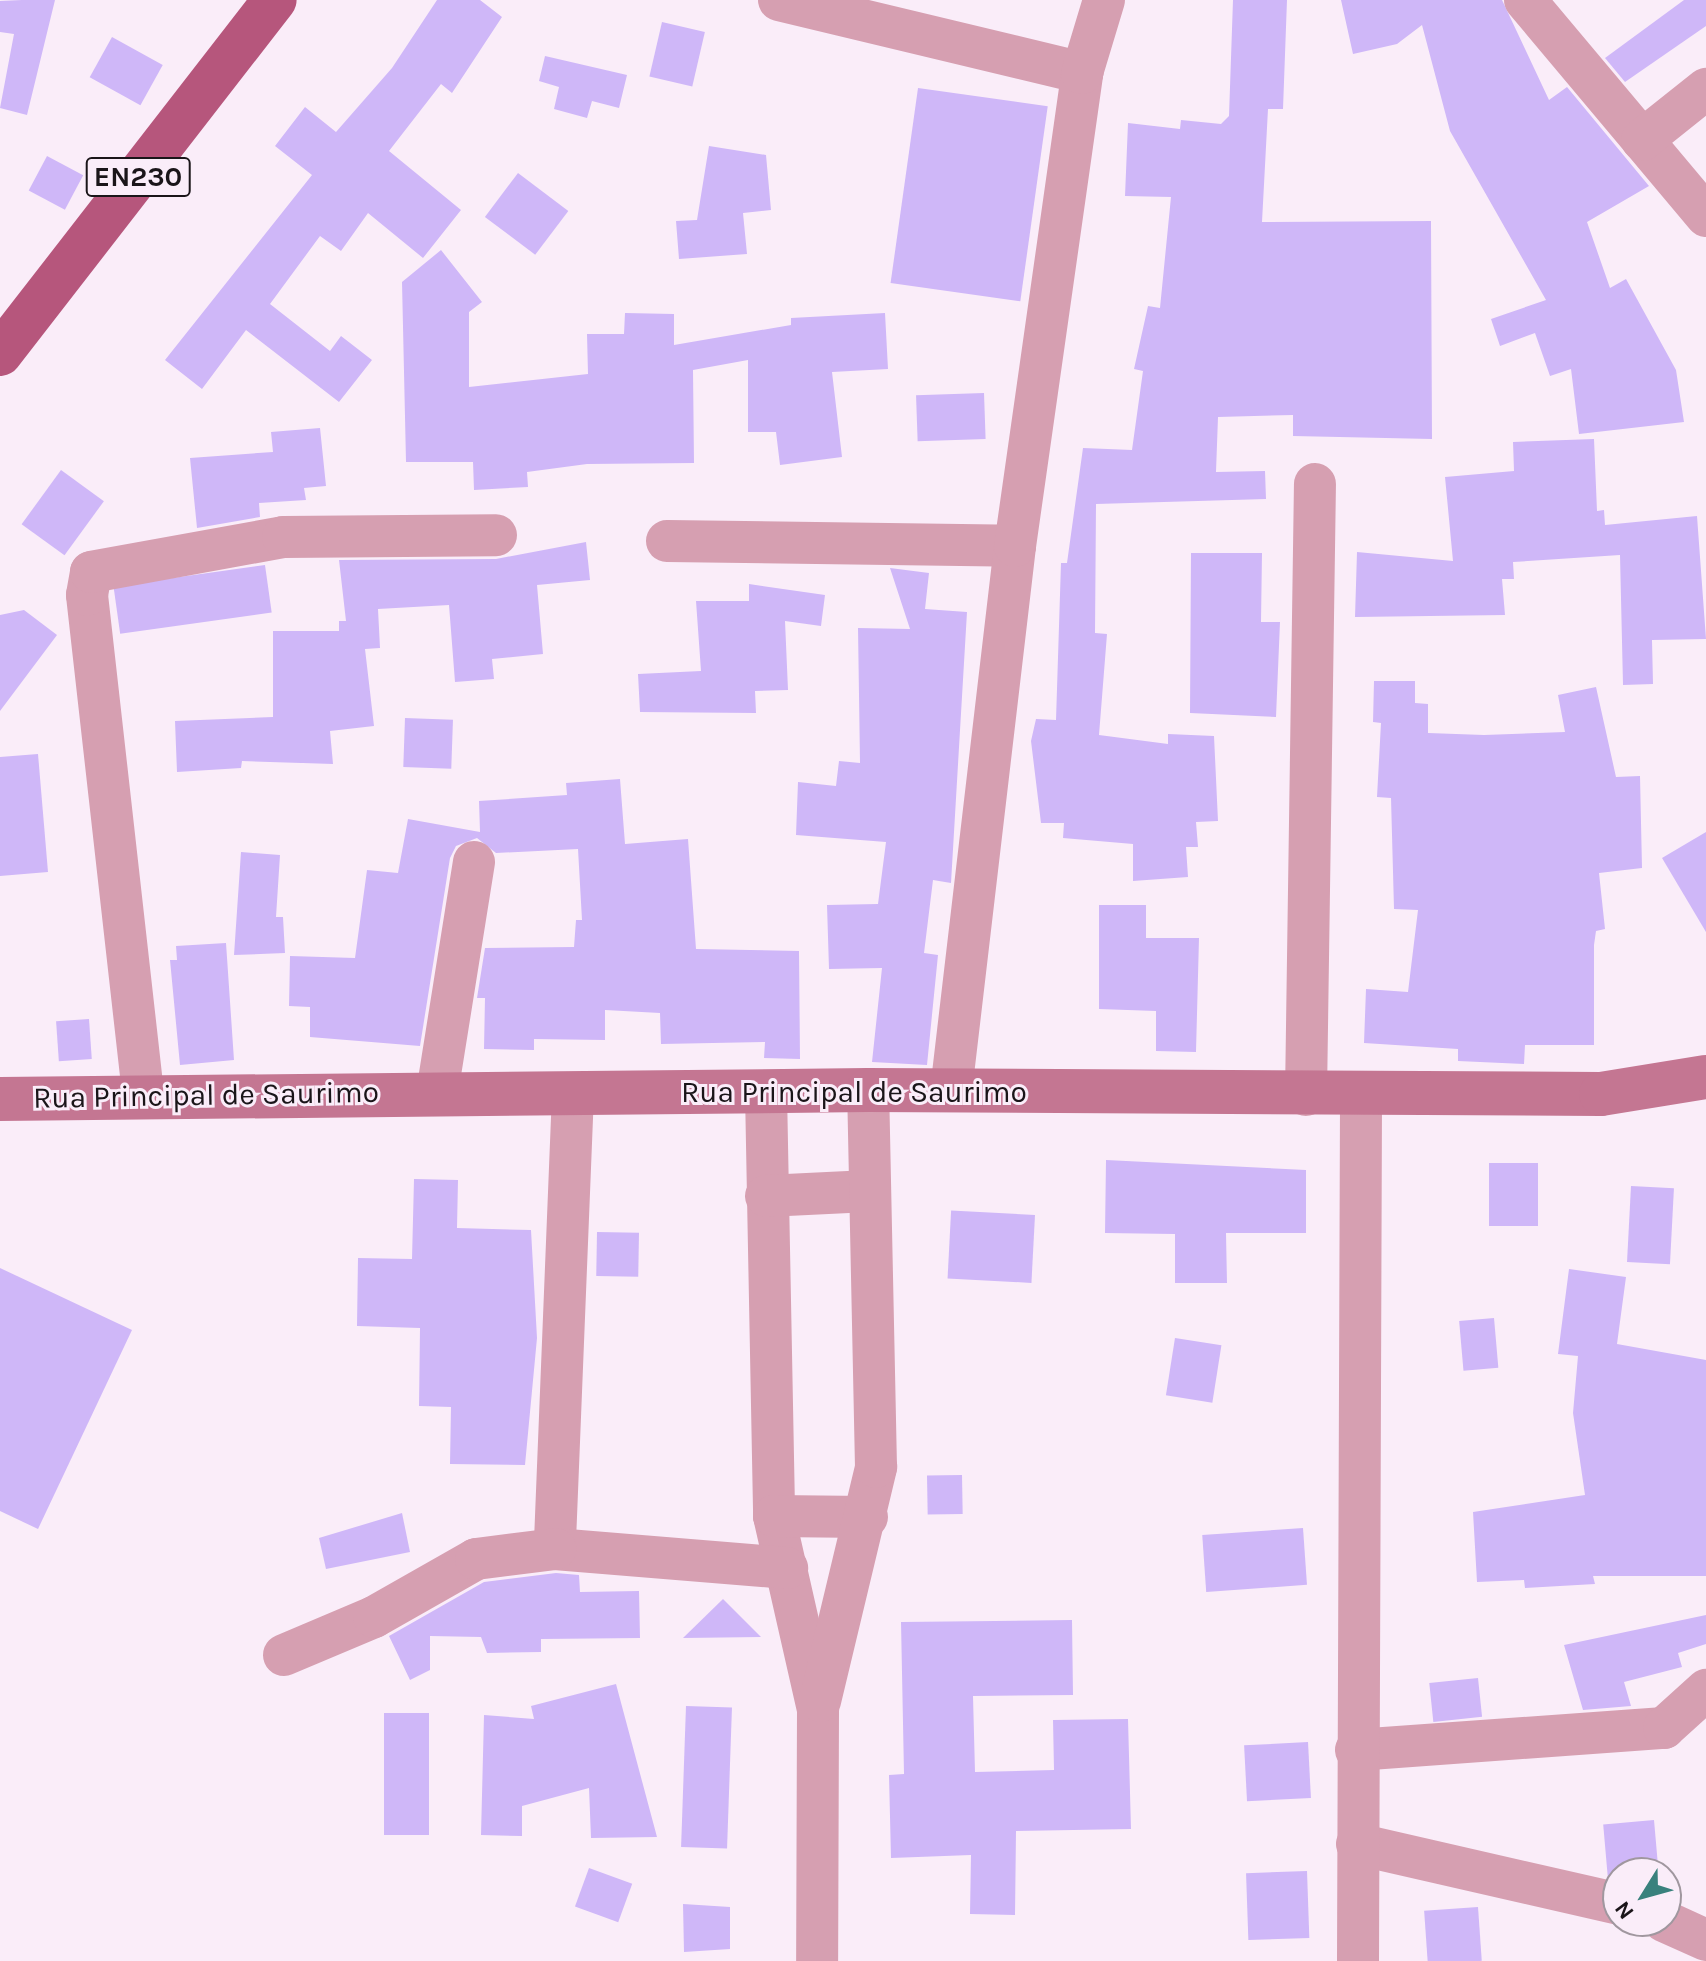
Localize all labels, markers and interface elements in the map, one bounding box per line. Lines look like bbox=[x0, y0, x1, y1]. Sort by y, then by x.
road number: EN230 bbox=[84, 153, 192, 201]
street label: Rua Principal de Saurimo bbox=[33, 1074, 379, 1116]
street label: Rua Principal de Saurimo bbox=[681, 1074, 1027, 1110]
north arrow bbox=[1602, 1857, 1682, 1937]
text: N bbox=[1609, 1896, 1640, 1924]

